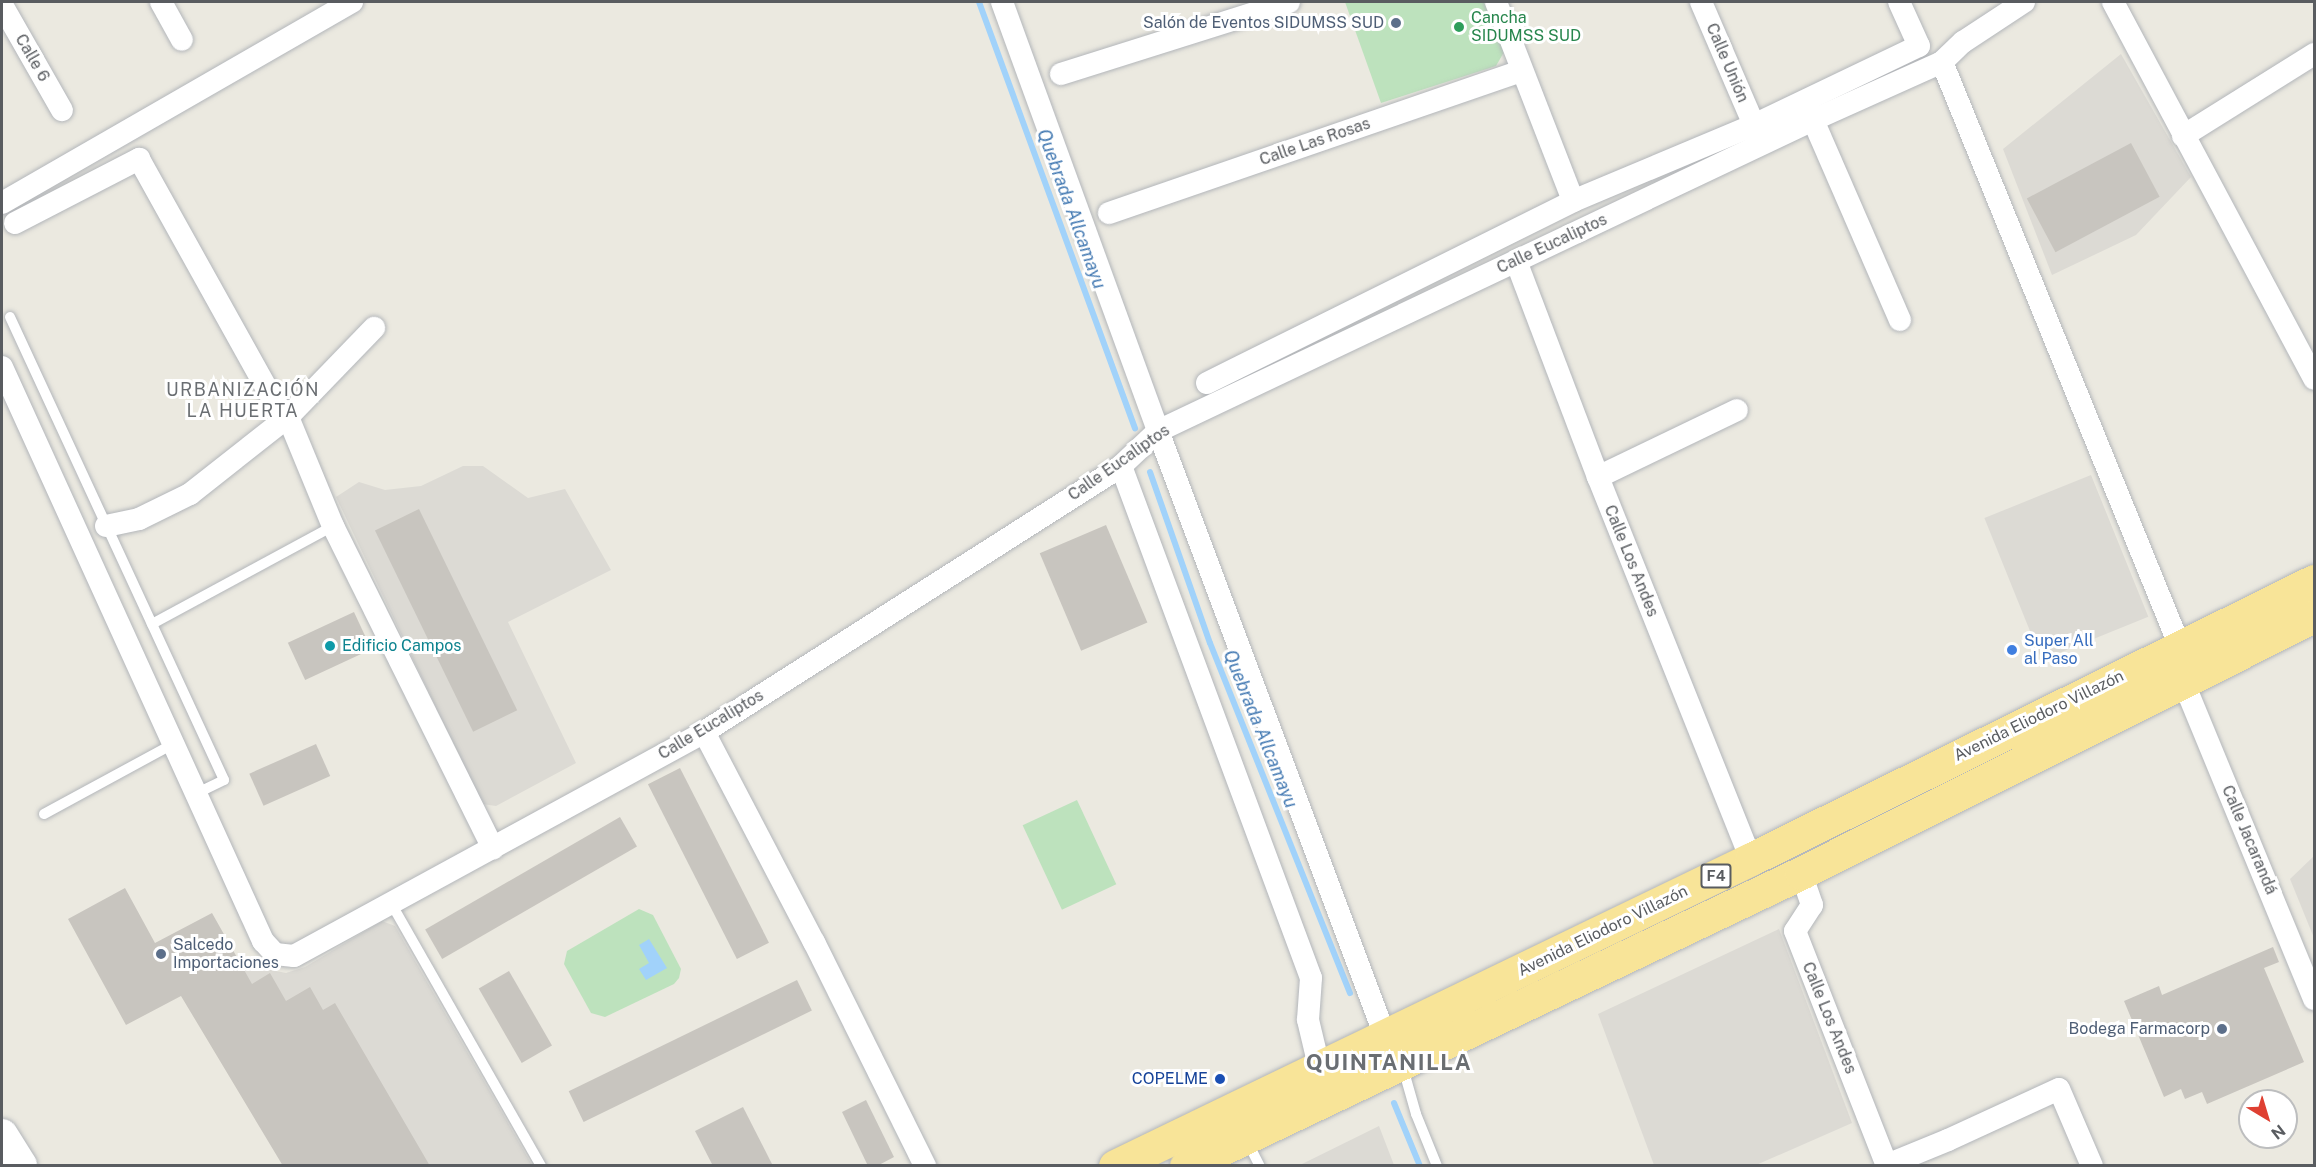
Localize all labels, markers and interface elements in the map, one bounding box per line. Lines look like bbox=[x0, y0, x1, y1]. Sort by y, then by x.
place label: Cancha SIDUMSS SUD bbox=[1471, 8, 1581, 46]
place label: Salón de Eventos SIDUMSS SUD bbox=[1143, 13, 1384, 33]
marker: Salón de Eventos SIDUMSS SUD bbox=[1389, 16, 1403, 30]
marker: Cancha SIDUMSS SUD bbox=[1452, 20, 1466, 34]
street label: Calle Unión bbox=[1702, 20, 1752, 106]
street label: Calle 6 bbox=[11, 31, 53, 85]
street label: Calle Las Rosas bbox=[1257, 114, 1373, 170]
water label: Quebrada Allcamayu bbox=[1032, 126, 1110, 292]
street label: Calle Eucaliptos bbox=[1494, 210, 1610, 278]
district label: URBANIZACIÓN LA HUERTA bbox=[166, 380, 320, 422]
street label: Calle Eucaliptos bbox=[1065, 421, 1173, 505]
street label: Calle Los Andes bbox=[1600, 502, 1662, 620]
place label: Super All al Paso bbox=[2024, 631, 2094, 669]
place label: Edificio Campos bbox=[342, 636, 461, 656]
marker: Edificio Campos bbox=[323, 639, 337, 653]
marker: Super All al Paso bbox=[2005, 643, 2019, 657]
water label: Quebrada Allcamayu bbox=[1218, 647, 1302, 811]
street label: Avenida Eliodoro Villazón bbox=[1951, 666, 2127, 766]
street label: Calle Eucaliptos bbox=[655, 686, 767, 764]
street label: Calle Jacarandá bbox=[2217, 783, 2281, 897]
road number: F4 bbox=[1700, 864, 1732, 888]
street label: Avenida Eliodoro Villazón bbox=[1515, 881, 1691, 981]
place label: Salcedo Importaciones bbox=[173, 935, 279, 973]
marker: Salcedo Importaciones bbox=[154, 947, 168, 961]
street label: Calle Los Andes bbox=[1798, 959, 1860, 1077]
place label: Bodega Farmacorp bbox=[2069, 1019, 2210, 1039]
marker: Bodega Farmacorp bbox=[2215, 1022, 2229, 1036]
district label: QUINTANILLA bbox=[1306, 1050, 1472, 1076]
place label: COPELME bbox=[1132, 1069, 1208, 1089]
marker: COPELME bbox=[1213, 1072, 1227, 1086]
north arrow bbox=[2238, 1089, 2298, 1149]
text: N bbox=[2267, 1121, 2289, 1143]

